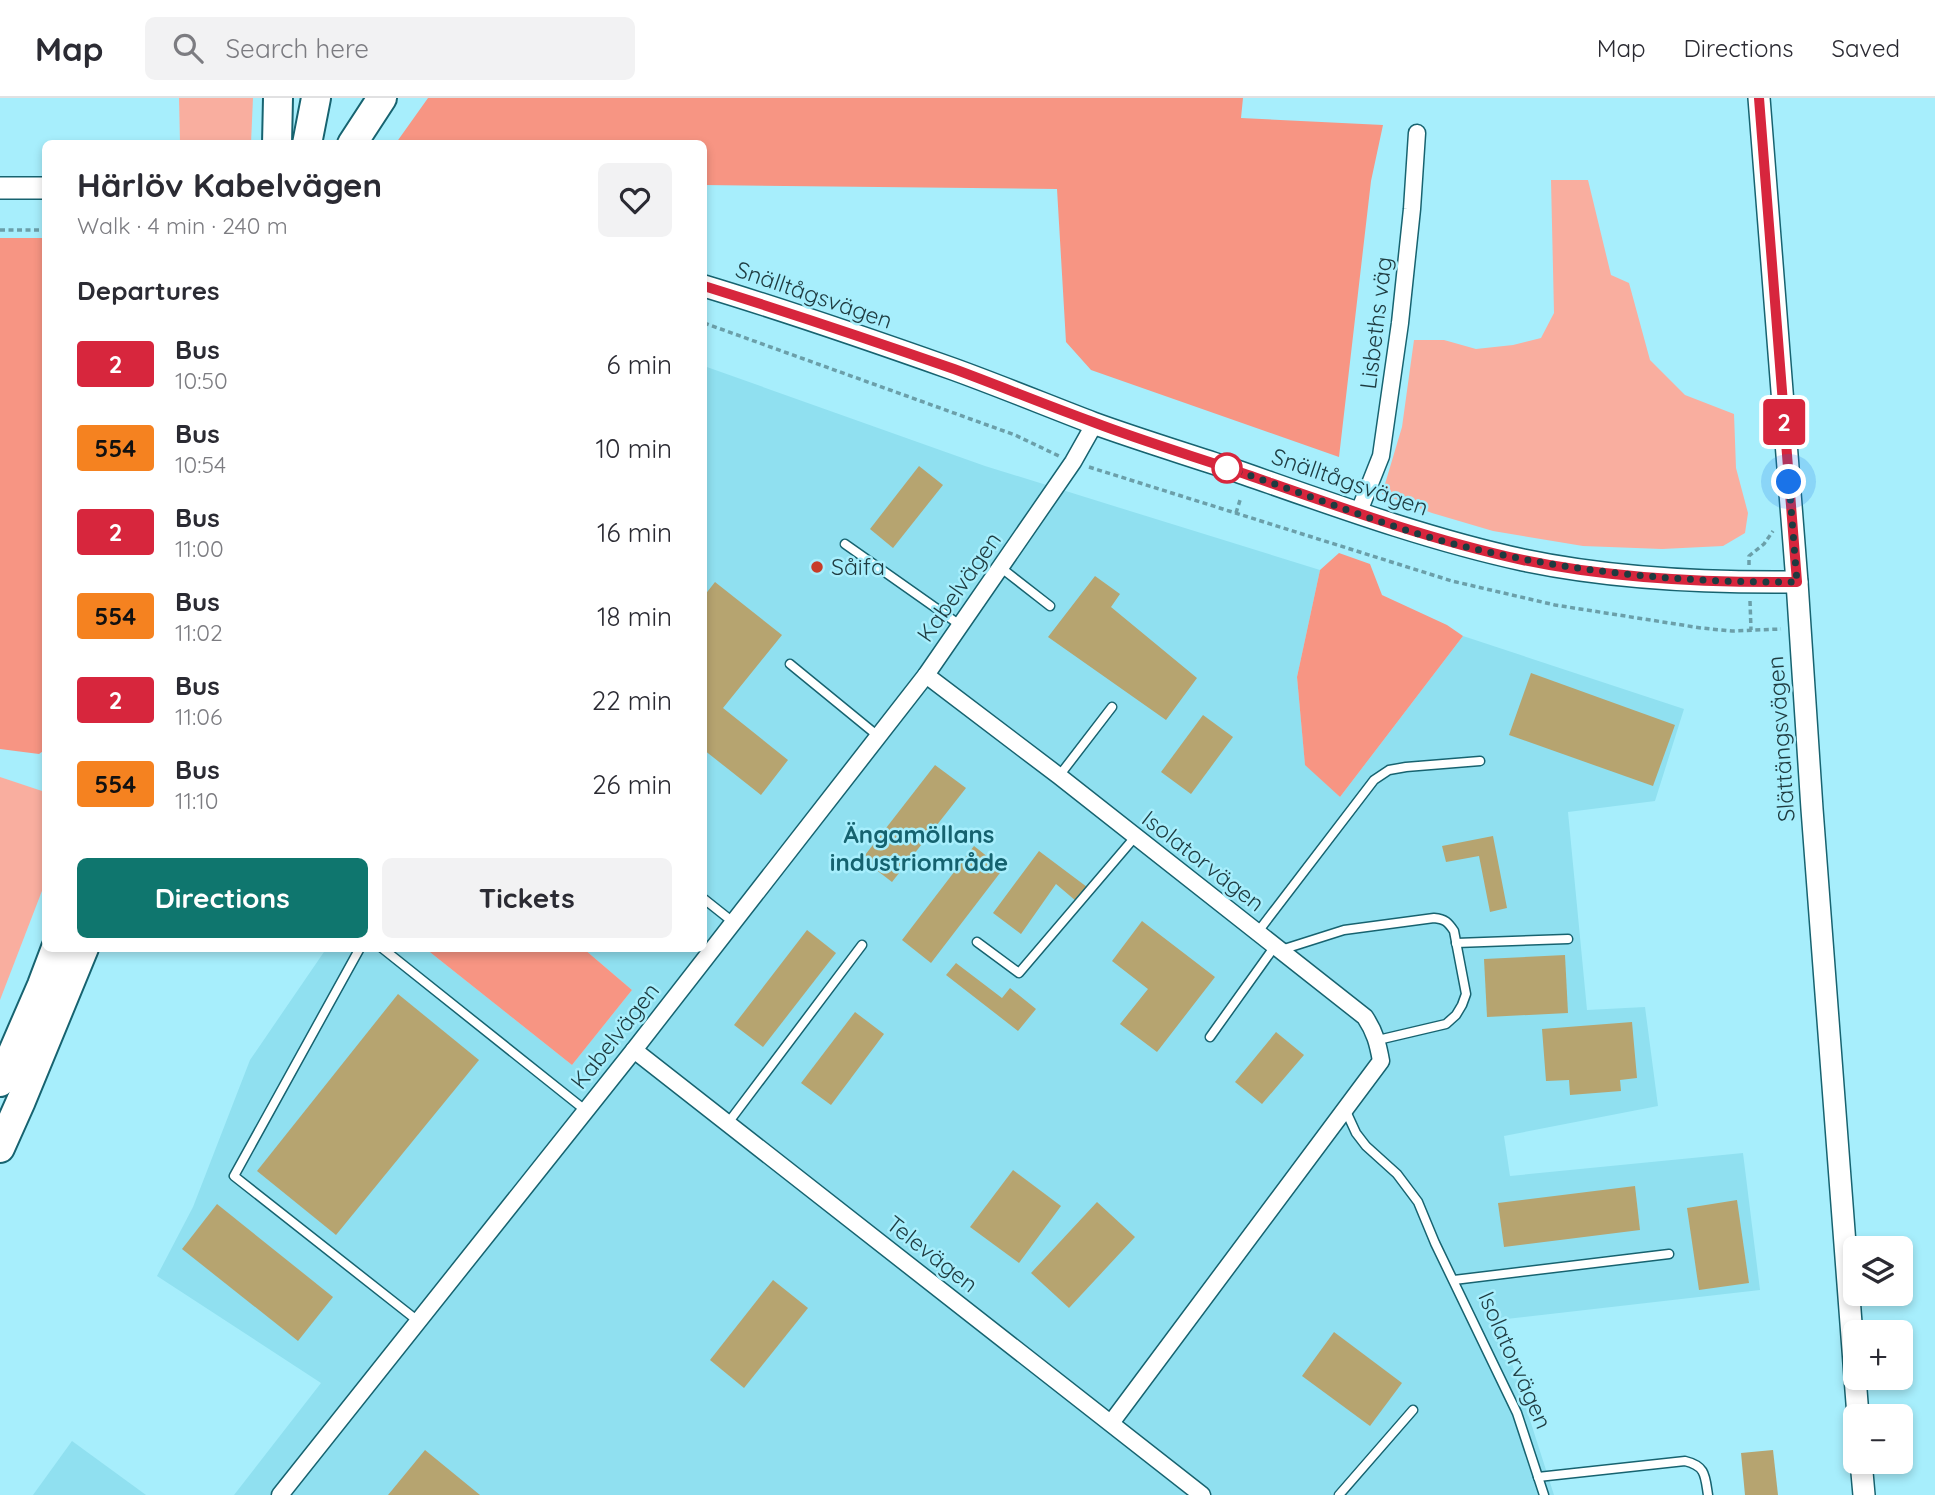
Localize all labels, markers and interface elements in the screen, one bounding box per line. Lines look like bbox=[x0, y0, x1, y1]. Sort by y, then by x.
search box bbox=[145, 17, 635, 80]
text: Map bbox=[35, 28, 103, 69]
icon: search bbox=[169, 29, 207, 67]
text: Search here bbox=[225, 32, 369, 65]
text: Map bbox=[1597, 33, 1646, 63]
text: Directions bbox=[1684, 33, 1794, 63]
text: Saved bbox=[1832, 33, 1900, 63]
button: heart bbox=[598, 163, 672, 237]
text: Härlöv Kabelvägen bbox=[77, 164, 382, 205]
text: Walk · 4 min · 240 m bbox=[77, 211, 288, 240]
street label: Snälltågsvägen bbox=[732, 254, 896, 335]
street label: Lisbeths väg bbox=[1353, 255, 1398, 391]
text: Departures bbox=[77, 274, 220, 307]
text: Bus bbox=[175, 333, 220, 366]
text: 6 min bbox=[607, 348, 672, 381]
text: 2 bbox=[109, 349, 122, 379]
text: 10:50 bbox=[175, 366, 228, 395]
line badge: 2 bbox=[1761, 399, 1807, 445]
text: 2 bbox=[1777, 407, 1791, 437]
text: Bus bbox=[175, 417, 220, 450]
text: 10 min bbox=[596, 432, 672, 465]
text: 554 bbox=[95, 433, 136, 463]
street label: Snälltågsvägen bbox=[1268, 441, 1432, 522]
text: 10:54 bbox=[175, 450, 226, 479]
unlabelled marker bbox=[1212, 453, 1242, 483]
your location bbox=[1771, 464, 1806, 499]
text: Bus bbox=[175, 501, 220, 534]
text: 16 min bbox=[597, 516, 672, 549]
text: 2 bbox=[109, 517, 122, 547]
street label: Kabelvägen bbox=[910, 526, 1007, 647]
text: 11:00 bbox=[175, 534, 224, 563]
place label: Såifa bbox=[831, 552, 885, 581]
marker: Såifa bbox=[809, 559, 825, 575]
text: Bus bbox=[175, 585, 220, 618]
text: 18 min bbox=[597, 600, 672, 633]
text: 554 bbox=[95, 601, 136, 631]
text: 11:02 bbox=[175, 618, 223, 647]
street label: Slättängsvägen bbox=[1760, 655, 1801, 823]
text: Bus bbox=[175, 669, 220, 702]
text: 22 min bbox=[592, 684, 672, 717]
text: 2 bbox=[109, 685, 122, 715]
text: 11:06 bbox=[175, 702, 222, 731]
text: Bus bbox=[175, 753, 220, 786]
text: 26 min bbox=[592, 768, 672, 801]
text: 554 bbox=[95, 769, 136, 799]
text: 11:10 bbox=[175, 786, 219, 815]
street label: Isolatorvägen bbox=[1136, 804, 1270, 917]
district label: Ängamöllans industriområde bbox=[830, 819, 1008, 877]
button: Directions bbox=[77, 858, 368, 938]
button: Tickets bbox=[382, 858, 672, 938]
street label: Kabelvägen bbox=[564, 977, 665, 1095]
street label: Televägen bbox=[881, 1209, 984, 1298]
map controls bbox=[1843, 1236, 1913, 1474]
button: layers bbox=[1843, 1236, 1913, 1306]
street label: Isolatorvägen bbox=[1472, 1287, 1559, 1433]
button: + bbox=[1843, 1320, 1913, 1390]
button: − bbox=[1843, 1404, 1913, 1474]

